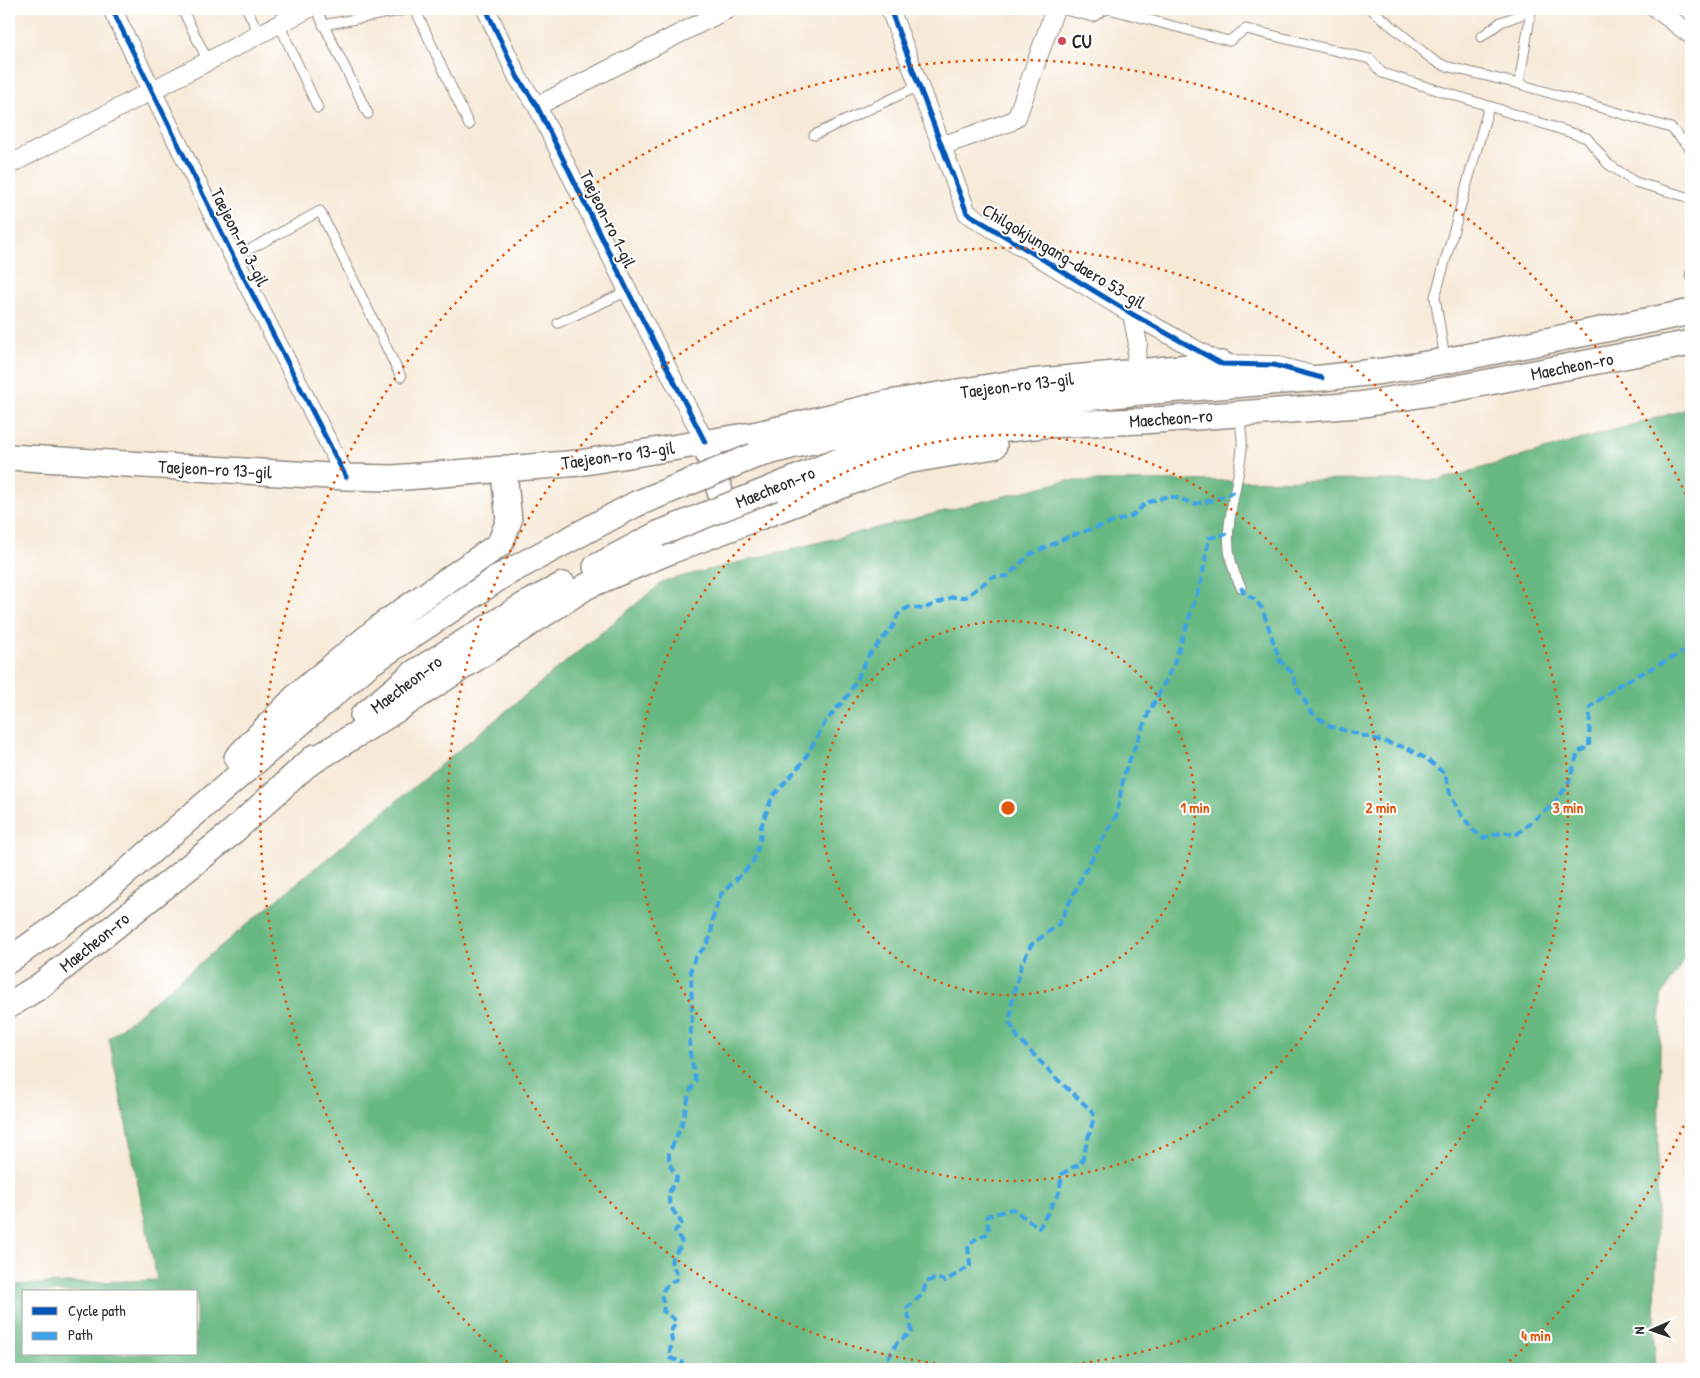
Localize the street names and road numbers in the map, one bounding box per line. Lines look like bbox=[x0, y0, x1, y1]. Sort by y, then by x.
street label: Taejeon-ro 1-gil bbox=[574, 166, 642, 272]
street label: Taejeon-ro 3-gil bbox=[205, 184, 276, 291]
street label: Chilgokjungang-daero 53-gil bbox=[978, 197, 1150, 315]
street label: Maecheon-ro bbox=[1529, 346, 1615, 386]
street label: Taejeon-ro 13-gil bbox=[959, 366, 1075, 404]
street label: Maecheon-ro bbox=[1128, 403, 1214, 433]
street label: Taejeon-ro 13-gil bbox=[560, 435, 676, 475]
street label: Taejeon-ro 13-gil bbox=[158, 454, 273, 484]
street label: Maecheon-ro bbox=[732, 460, 818, 514]
street label: Maecheon-ro bbox=[365, 649, 447, 719]
street label: Maecheon-ro bbox=[54, 906, 134, 978]

